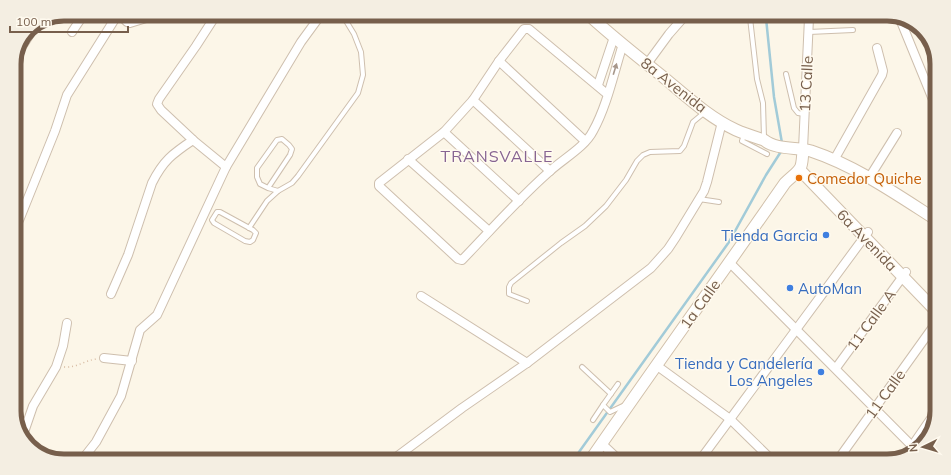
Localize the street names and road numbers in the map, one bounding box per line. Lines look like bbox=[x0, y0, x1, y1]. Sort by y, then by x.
street label: 8a Avenida bbox=[637, 53, 711, 117]
street label: 13 Calle bbox=[795, 55, 817, 113]
street label: 6a Avenida bbox=[833, 205, 901, 275]
street label: 1a Calle bbox=[676, 276, 724, 332]
street label: 11 Calle A bbox=[842, 286, 900, 354]
street label: 11 Calle bbox=[861, 366, 909, 422]

